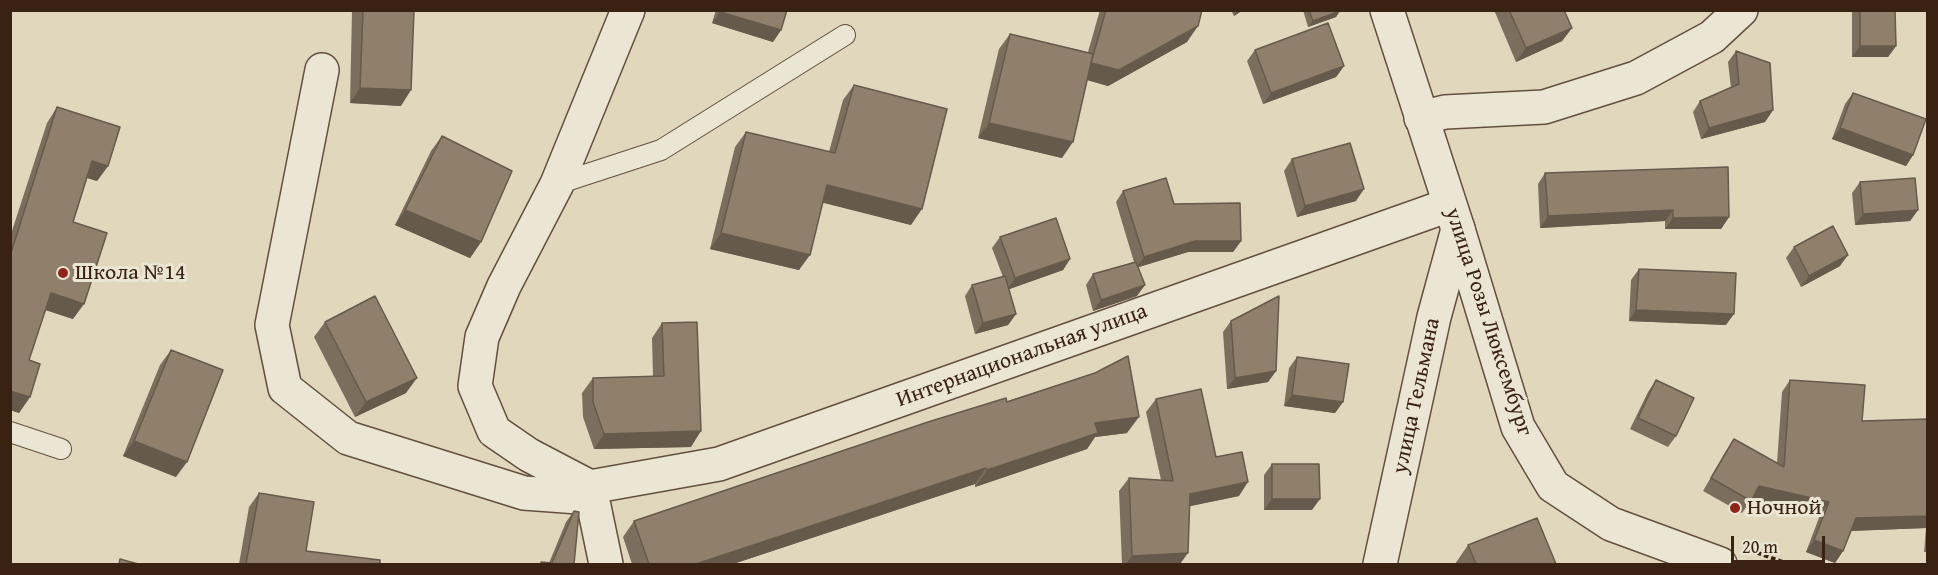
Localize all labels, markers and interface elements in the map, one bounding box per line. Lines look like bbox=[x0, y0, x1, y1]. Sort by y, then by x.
street label: улица Розы Люксембург bbox=[1439, 205, 1537, 439]
place label: Школа №14 bbox=[75, 260, 186, 286]
marker: Школа №14 bbox=[56, 266, 70, 280]
street label: Интернациональная улица bbox=[893, 298, 1151, 414]
street label: улица Тельмана bbox=[1388, 316, 1446, 476]
place label: Ночной bbox=[1747, 495, 1822, 521]
marker: Ночной bbox=[1728, 501, 1742, 515]
scale bar bbox=[1734, 524, 1828, 562]
text: 20 m bbox=[1742, 533, 1778, 560]

